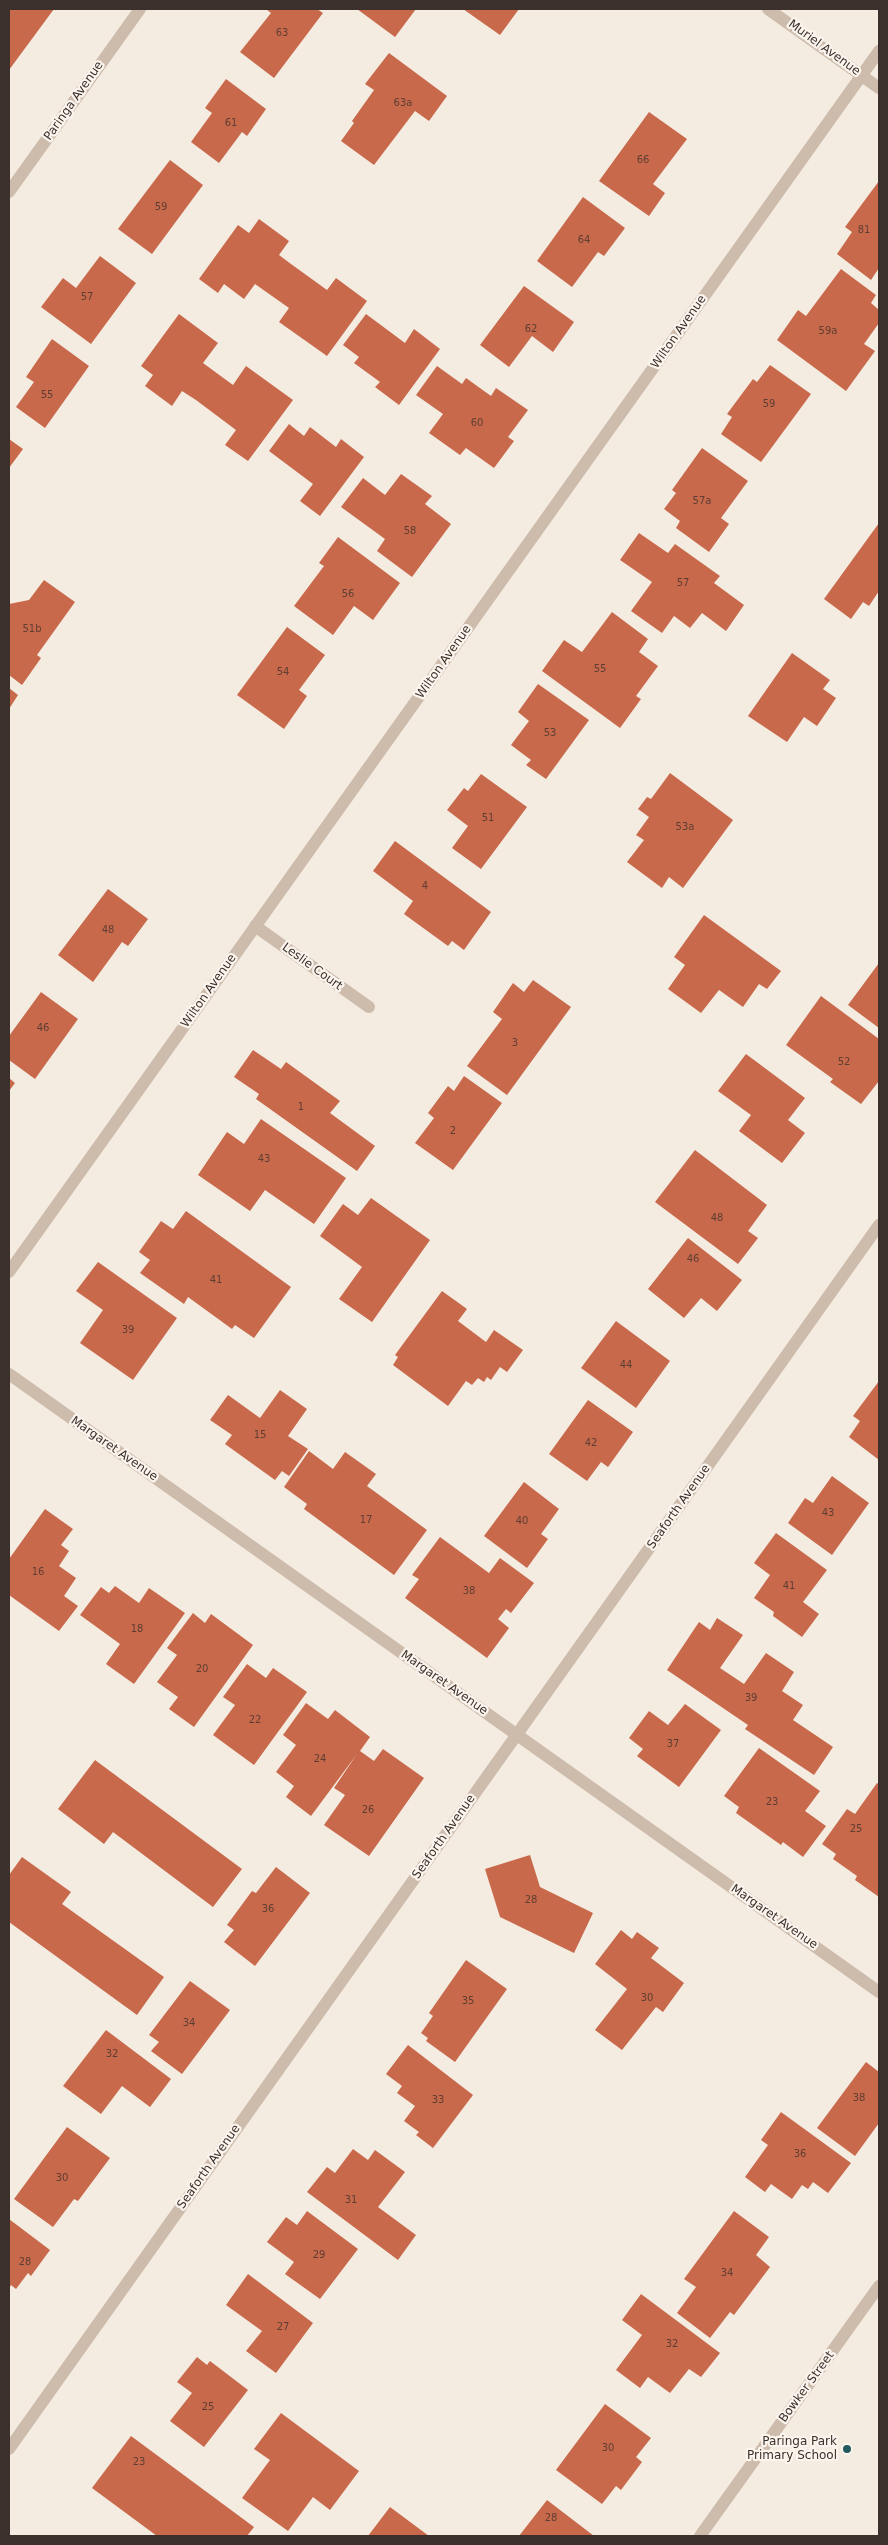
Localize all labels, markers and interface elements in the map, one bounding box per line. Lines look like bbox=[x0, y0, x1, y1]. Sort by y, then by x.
street label: Muriel Avenue bbox=[785, 17, 863, 79]
house number: 63 bbox=[276, 27, 288, 39]
street label: Paringa Avenue bbox=[41, 59, 107, 143]
house number: 63a bbox=[394, 97, 412, 109]
house number: 61 bbox=[225, 117, 237, 129]
house number: 66 bbox=[637, 154, 649, 166]
house number: 59 bbox=[155, 201, 167, 213]
house number: 81 bbox=[858, 224, 870, 236]
house number: 64 bbox=[578, 234, 590, 246]
house number: 57 bbox=[81, 291, 93, 303]
street label: Wilton Avenue bbox=[648, 293, 710, 371]
house number: 62 bbox=[525, 323, 537, 335]
house number: 59a bbox=[819, 325, 837, 337]
house number: 55 bbox=[41, 389, 53, 401]
house number: 59 bbox=[763, 398, 775, 410]
house number: 60 bbox=[471, 417, 483, 429]
house number: 57a bbox=[693, 495, 711, 507]
house number: 58 bbox=[404, 525, 416, 537]
house number: 57 bbox=[677, 577, 689, 589]
house number: 56 bbox=[342, 588, 354, 600]
house number: 51b bbox=[22, 623, 42, 635]
street label: Wilton Avenue bbox=[413, 623, 475, 701]
house number: 55 bbox=[594, 663, 606, 675]
house number: 54 bbox=[277, 666, 289, 678]
house number: 53 bbox=[544, 727, 556, 739]
house number: 51 bbox=[482, 812, 494, 824]
house number: 53a bbox=[676, 821, 694, 833]
house number: 4 bbox=[422, 880, 428, 892]
house number: 48 bbox=[102, 924, 114, 936]
street label: Leslie Court bbox=[279, 940, 345, 994]
street label: Wilton Avenue bbox=[178, 952, 240, 1030]
house number: 46 bbox=[37, 1022, 49, 1034]
house number: 3 bbox=[512, 1037, 518, 1049]
house number: 52 bbox=[838, 1056, 850, 1068]
house number: 1 bbox=[298, 1101, 304, 1113]
house number: 2 bbox=[450, 1125, 456, 1137]
house number: 43 bbox=[258, 1153, 270, 1165]
house number: 48 bbox=[711, 1212, 723, 1224]
house number: 46 bbox=[687, 1253, 699, 1265]
house number: 41 bbox=[210, 1274, 222, 1286]
house number: 39 bbox=[122, 1324, 134, 1336]
house number: 44 bbox=[620, 1359, 632, 1371]
street label: Margaret Avenue bbox=[68, 1414, 160, 1484]
house number: 15 bbox=[254, 1429, 266, 1441]
house number: 42 bbox=[585, 1437, 597, 1449]
street label: Seaforth Avenue bbox=[645, 1462, 713, 1552]
house number: 43 bbox=[822, 1507, 834, 1519]
house number: 17 bbox=[360, 1514, 372, 1526]
house number: 40 bbox=[516, 1515, 528, 1527]
house number: 16 bbox=[32, 1566, 44, 1578]
house number: 41 bbox=[783, 1580, 795, 1592]
house number: 38 bbox=[463, 1585, 475, 1597]
house number: 18 bbox=[131, 1623, 143, 1635]
street label: Margaret Avenue bbox=[398, 1648, 490, 1718]
house number: 20 bbox=[196, 1663, 208, 1675]
house number: 39 bbox=[745, 1692, 757, 1704]
house number: 22 bbox=[249, 1714, 261, 1726]
house number: 37 bbox=[667, 1738, 679, 1750]
house number: 24 bbox=[314, 1753, 326, 1765]
street label: Seaforth Avenue bbox=[410, 1792, 478, 1882]
house number: 23 bbox=[766, 1796, 778, 1808]
house number: 26 bbox=[362, 1804, 374, 1816]
house number: 25 bbox=[850, 1823, 862, 1835]
street label: Margaret Avenue bbox=[728, 1882, 820, 1952]
house number: 28 bbox=[525, 1894, 537, 1906]
house number: 36 bbox=[262, 1903, 274, 1915]
house number: 30 bbox=[641, 1992, 653, 2004]
house number: 35 bbox=[462, 1995, 474, 2007]
house number: 34 bbox=[183, 2017, 195, 2029]
house number: 32 bbox=[106, 2048, 118, 2060]
house number: 38 bbox=[853, 2092, 865, 2104]
house number: 33 bbox=[432, 2094, 444, 2106]
street label: Seaforth Avenue bbox=[175, 2122, 243, 2212]
house number: 36 bbox=[794, 2148, 806, 2160]
house number: 30 bbox=[56, 2172, 68, 2184]
house number: 31 bbox=[345, 2194, 357, 2206]
house number: 29 bbox=[313, 2249, 325, 2261]
house number: 28 bbox=[19, 2256, 31, 2268]
house number: 34 bbox=[721, 2267, 733, 2279]
house number: 27 bbox=[277, 2321, 289, 2333]
house number: 32 bbox=[666, 2338, 678, 2350]
street label: Bowker Street bbox=[776, 2349, 838, 2425]
house number: 25 bbox=[202, 2401, 214, 2413]
place label: Paringa Park Primary School bbox=[747, 2435, 837, 2463]
house number: 30 bbox=[602, 2442, 614, 2454]
marker: Paringa Park Primary School bbox=[841, 2443, 853, 2455]
house number: 23 bbox=[133, 2456, 145, 2468]
house number: 28 bbox=[545, 2512, 557, 2524]

